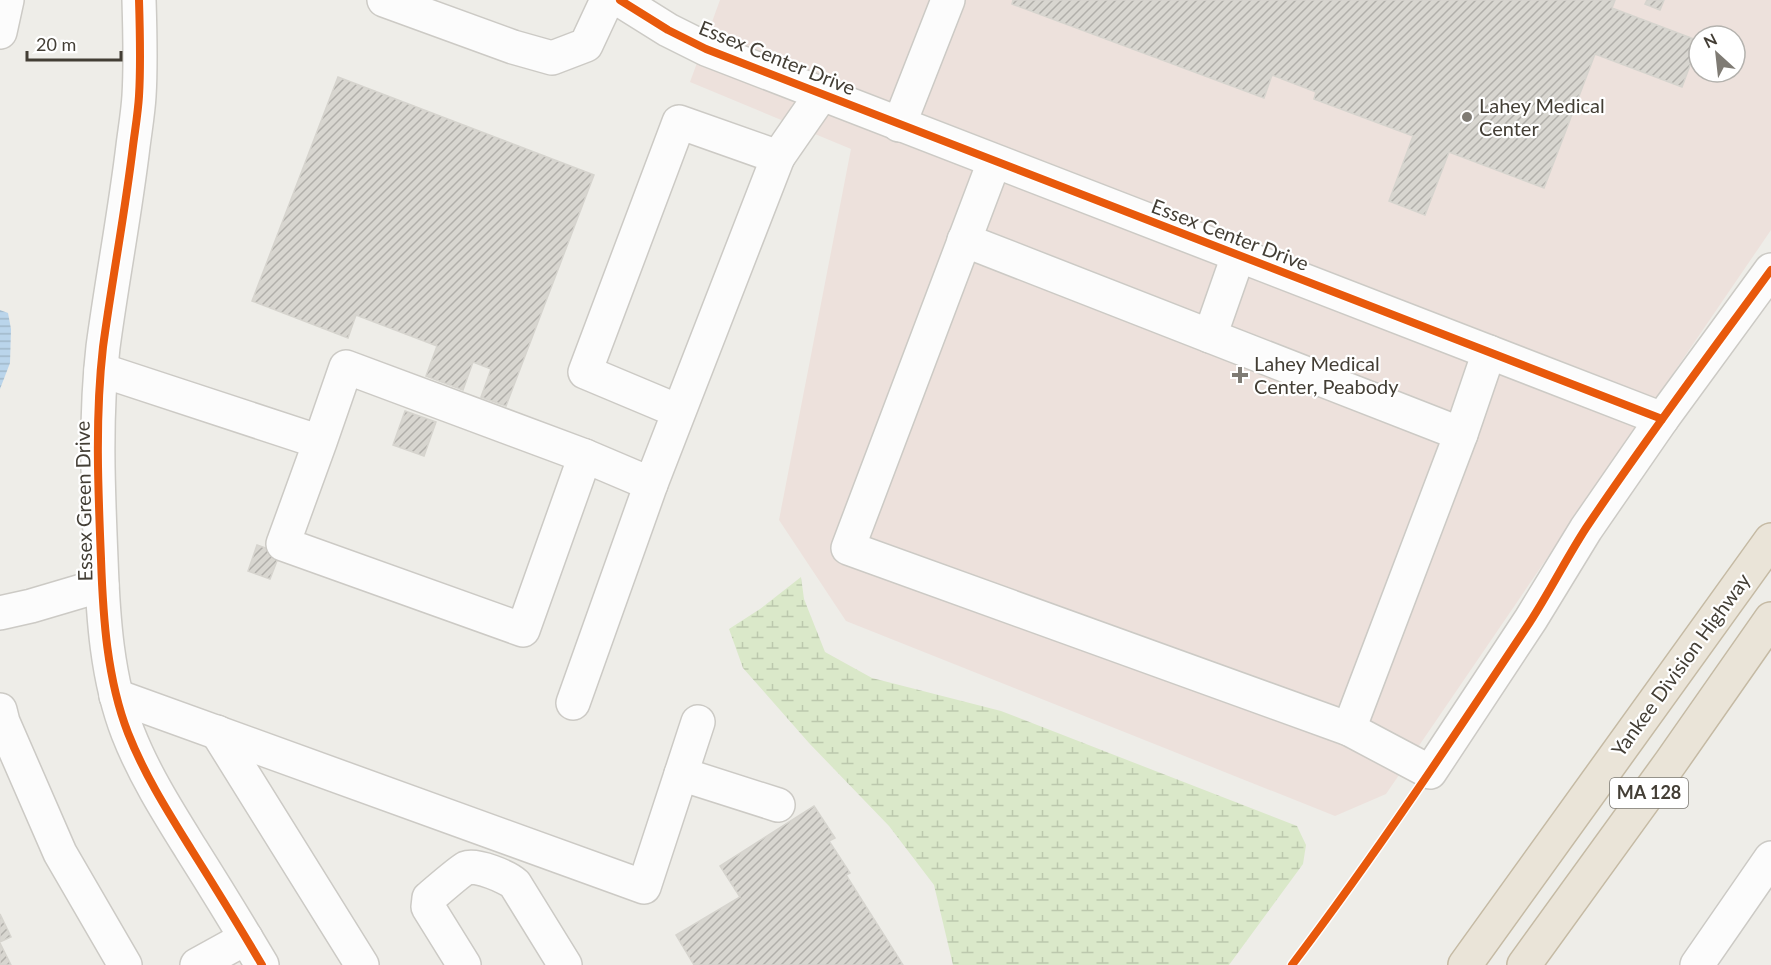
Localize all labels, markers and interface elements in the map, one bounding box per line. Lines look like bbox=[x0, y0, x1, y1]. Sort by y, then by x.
street label: Essex Center Drive bbox=[696, 15, 859, 99]
scale bar bbox=[27, 24, 122, 62]
north arrow bbox=[1687, 24, 1747, 84]
text: N bbox=[1700, 29, 1720, 51]
text: 20 m bbox=[36, 33, 76, 55]
place label: Lahey Medical Center bbox=[1479, 93, 1605, 140]
marker: Lahey Medical Center bbox=[1460, 110, 1474, 124]
street label: Essex Center Drive bbox=[1148, 193, 1312, 275]
place label: Lahey Medical Center, Peabody bbox=[1254, 351, 1399, 398]
marker: Lahey Medical Center, Peabody bbox=[1231, 366, 1249, 384]
street label: Essex Green Drive bbox=[70, 421, 96, 582]
street label: Yankee Division Highway bbox=[1606, 568, 1755, 761]
road number: MA 128 bbox=[1610, 778, 1688, 808]

